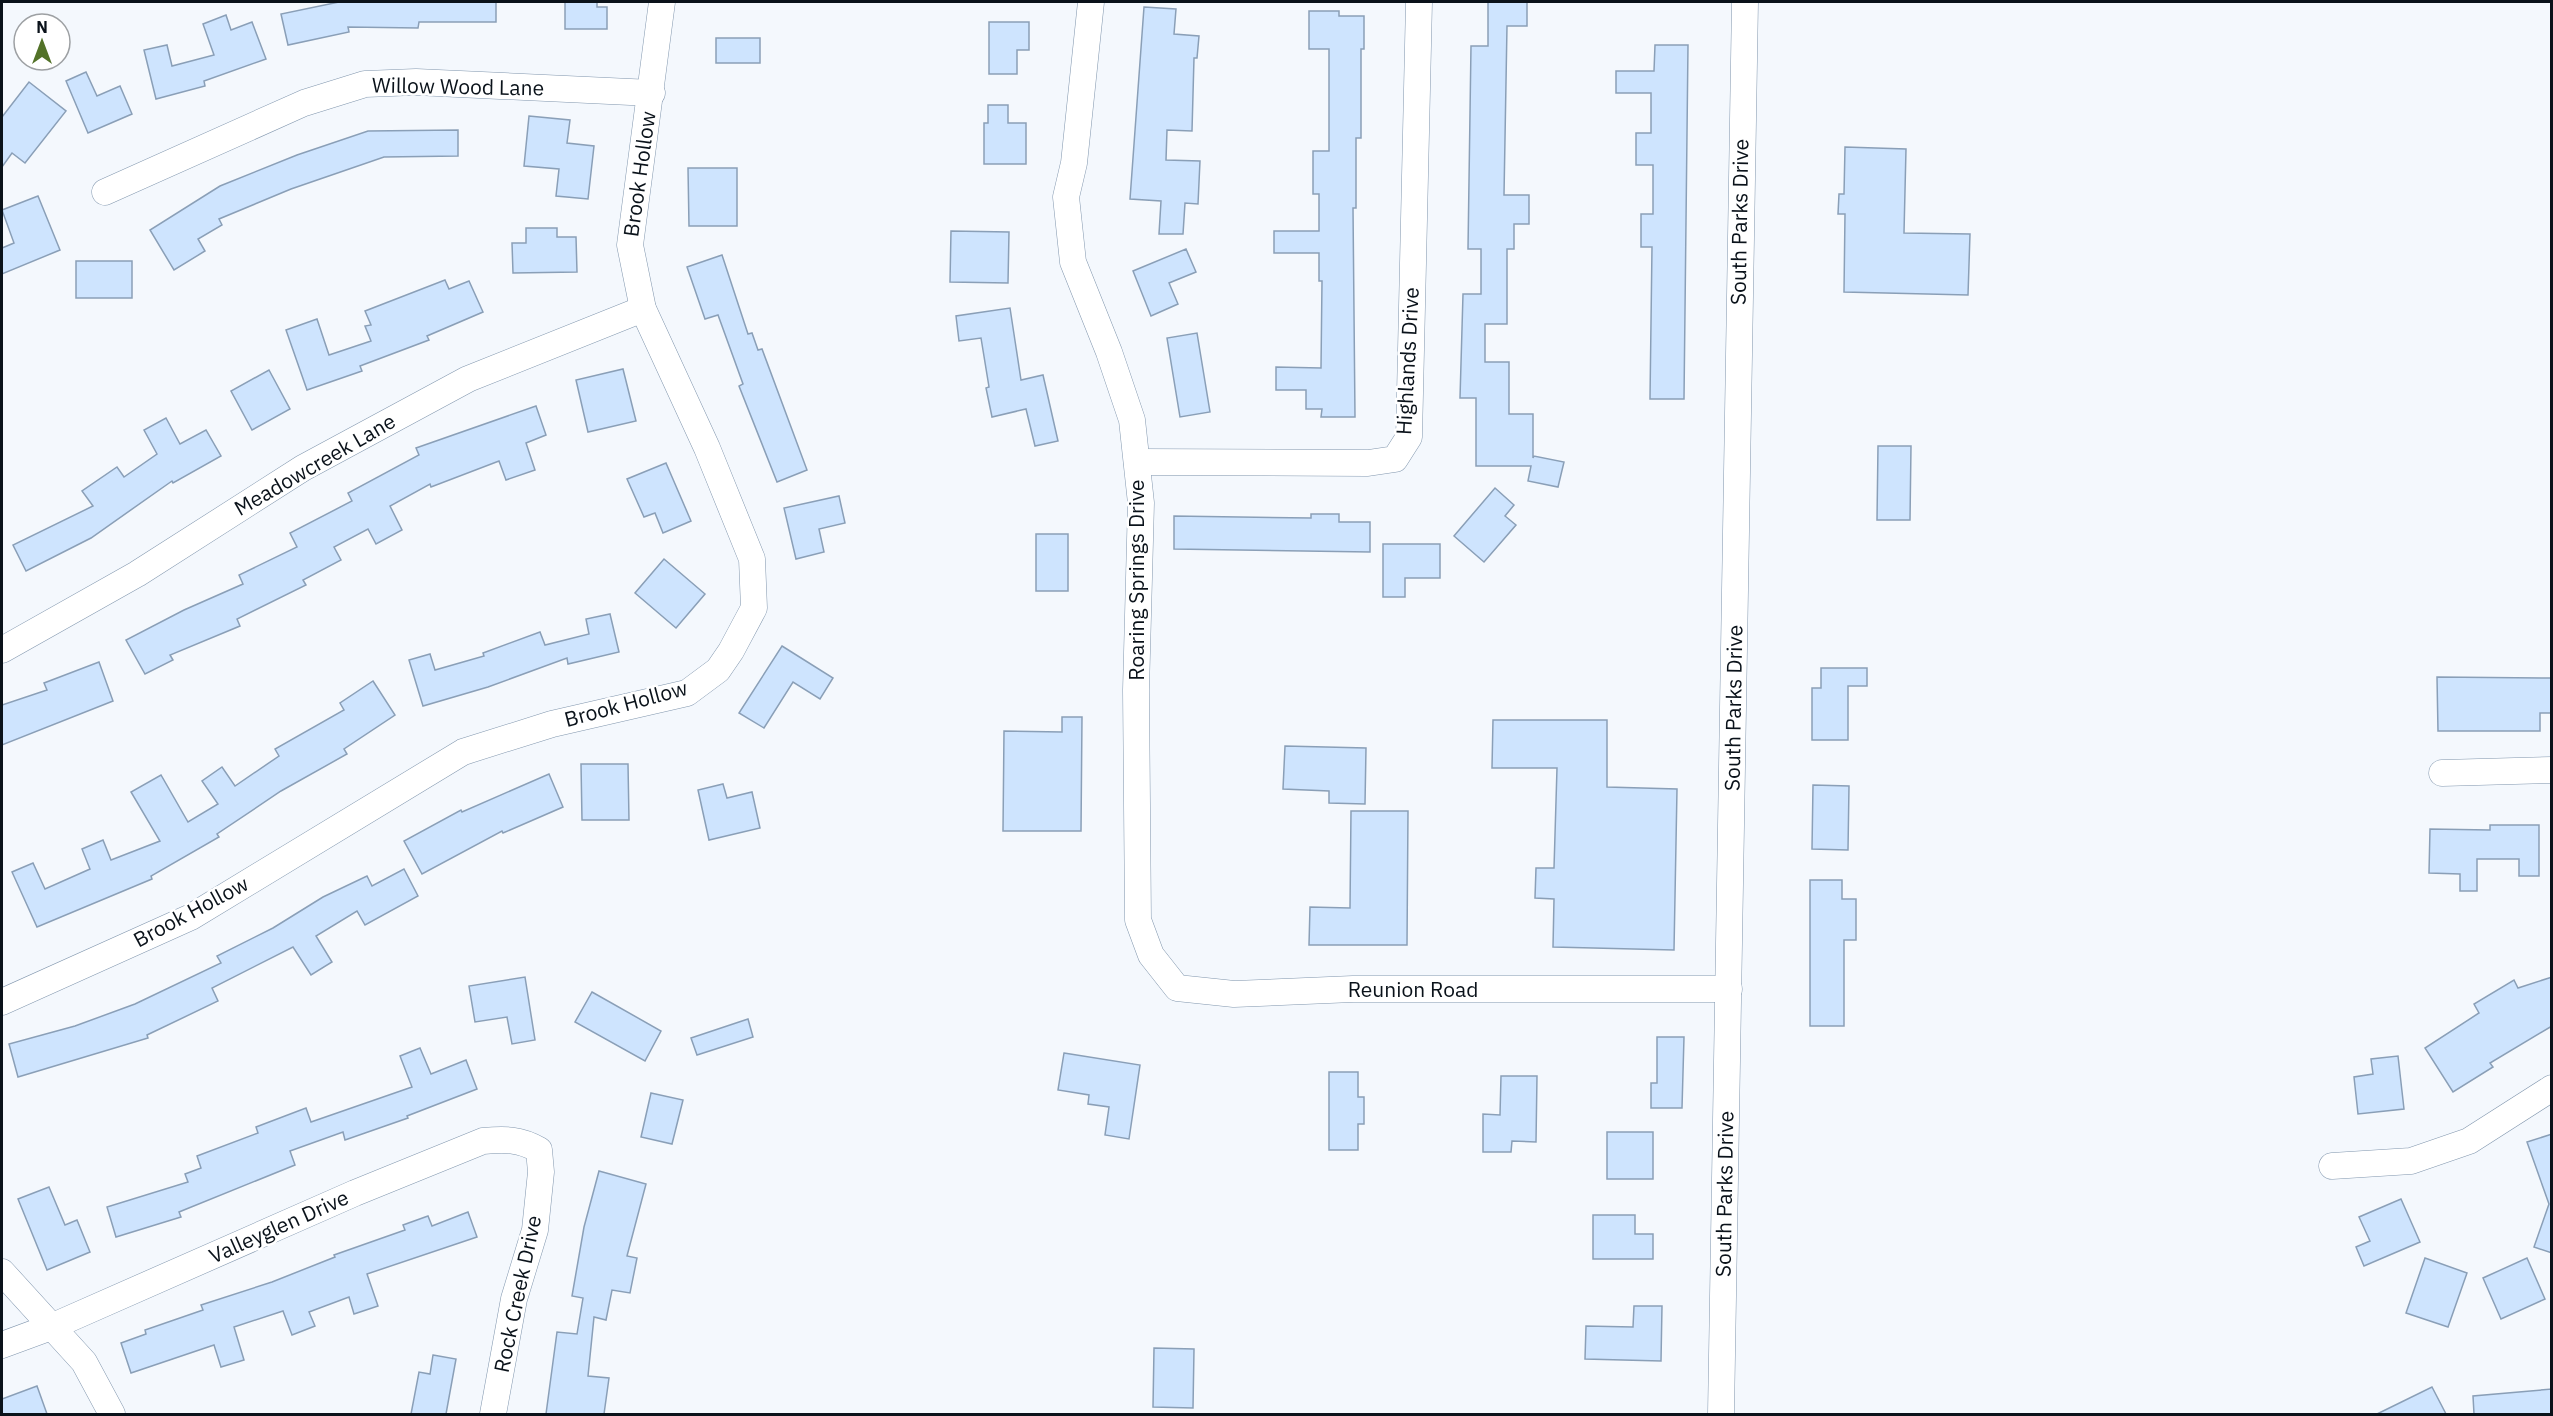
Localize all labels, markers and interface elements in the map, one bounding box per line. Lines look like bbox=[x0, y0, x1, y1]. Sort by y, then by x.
north arrow bbox=[12, 12, 72, 72]
text: N bbox=[36, 17, 48, 37]
street label: Willow Wood Lane bbox=[372, 70, 544, 102]
street label: Brook Hollow bbox=[616, 109, 662, 238]
street label: South Parks Drive bbox=[1724, 139, 1754, 305]
street label: Highlands Drive bbox=[1389, 286, 1425, 436]
street label: Meadowcreek Lane bbox=[229, 406, 400, 522]
street label: Roaring Springs Drive bbox=[1122, 479, 1150, 681]
street label: South Parks Drive bbox=[1718, 625, 1748, 791]
street label: Brook Hollow bbox=[561, 673, 690, 733]
street label: Brook Hollow bbox=[128, 869, 253, 953]
street label: Reunion Road bbox=[1348, 975, 1478, 1003]
street label: South Parks Drive bbox=[1709, 1111, 1739, 1277]
street label: Valleyglen Drive bbox=[204, 1183, 353, 1269]
street label: Rock Creek Drive bbox=[487, 1213, 547, 1375]

